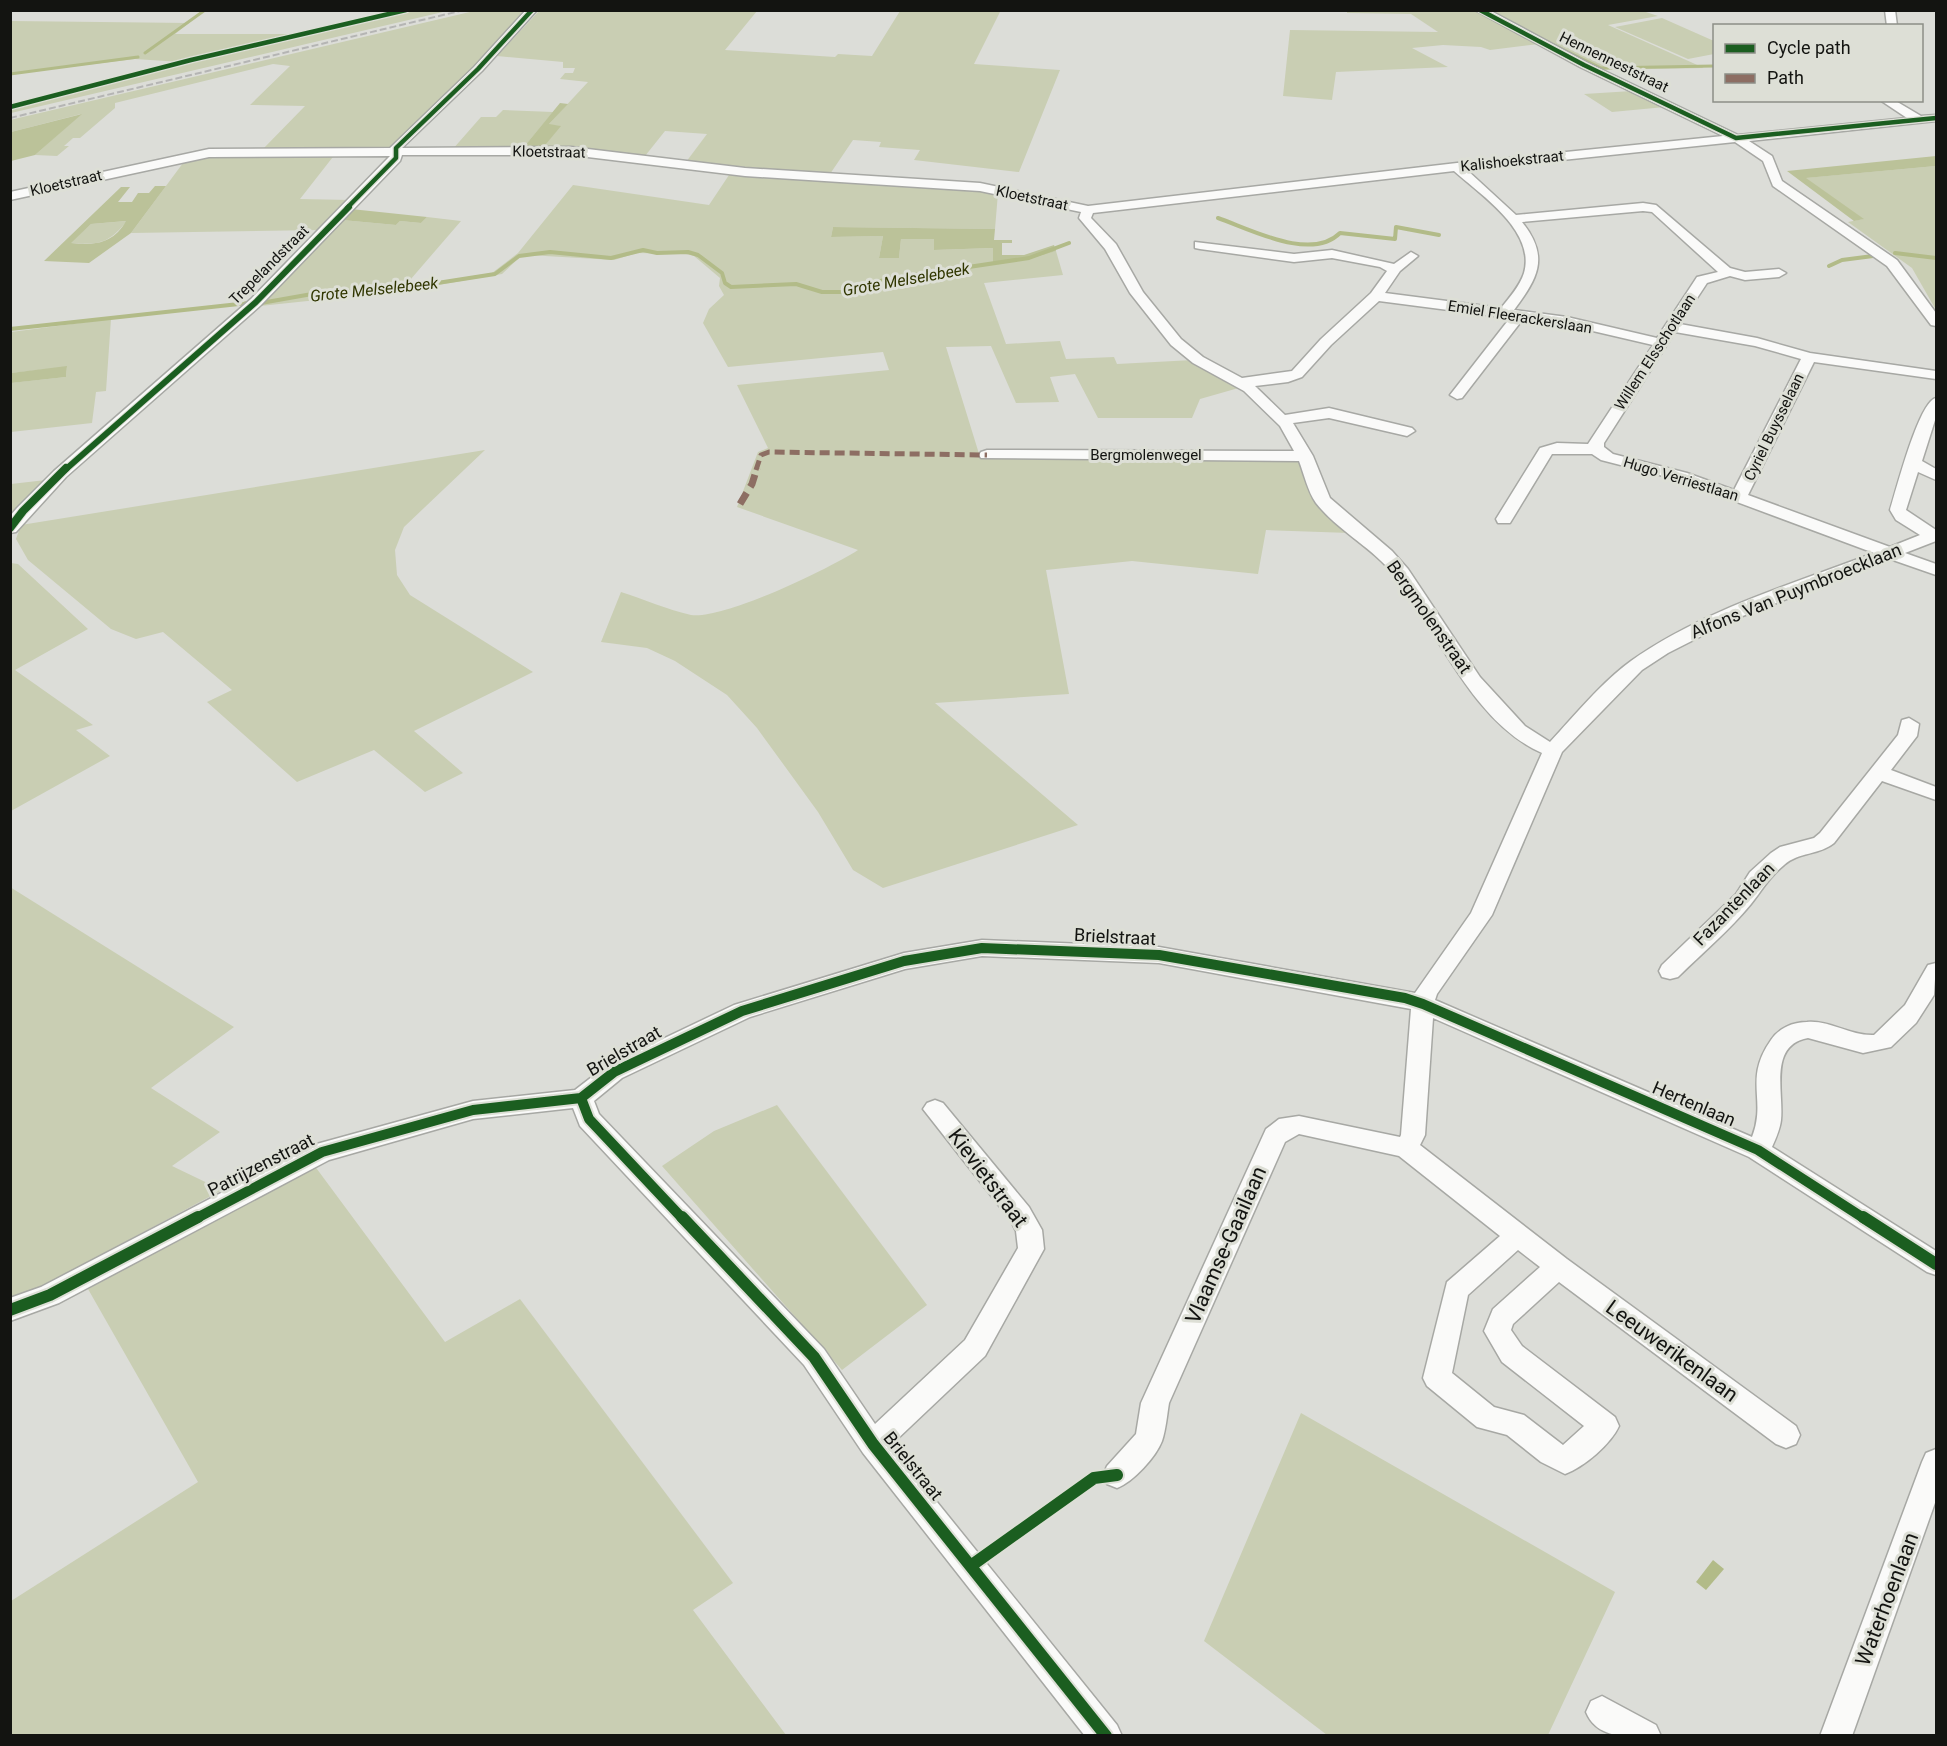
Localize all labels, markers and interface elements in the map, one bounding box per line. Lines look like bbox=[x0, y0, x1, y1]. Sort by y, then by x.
legend bbox=[1713, 24, 1923, 102]
street label: Hennenneststraat bbox=[1557, 28, 1672, 96]
text: Cycle path bbox=[1767, 37, 1851, 58]
text: Path bbox=[1767, 67, 1804, 88]
street label: Kloetstraat bbox=[512, 142, 586, 162]
street label: Kalishoekstraat bbox=[1460, 147, 1565, 175]
street label: Kloetstraat bbox=[28, 166, 104, 200]
street label: Kloetstraat bbox=[994, 182, 1070, 214]
street label: Trepelandstraat bbox=[226, 221, 313, 308]
water label: Grote Melselebeek bbox=[841, 259, 972, 300]
water label: Grote Melselebeek bbox=[309, 273, 440, 306]
street label: Willem Elsschotlaan bbox=[1611, 291, 1699, 413]
street label: Emiel Fleerackerslaan bbox=[1447, 297, 1593, 337]
street label: Cyriel Buysselaan bbox=[1740, 370, 1808, 484]
street label: Bergmolenwegel bbox=[1090, 446, 1202, 464]
street label: Hugo Verriestlaan bbox=[1621, 453, 1741, 505]
street label: Alfons Van Puymbroecklaan bbox=[1687, 539, 1904, 643]
street label: Bergmolenstraat bbox=[1383, 556, 1476, 677]
street label: Fazantenlaan bbox=[1689, 858, 1778, 950]
street label: Brielstraat bbox=[1074, 924, 1157, 949]
street label: Brielstraat bbox=[583, 1021, 665, 1080]
street label: Hertenlaan bbox=[1649, 1077, 1739, 1130]
street label: Kievietstraat bbox=[943, 1124, 1033, 1232]
street label: Patrijzenstraat bbox=[204, 1129, 317, 1200]
street label: Vlaamse-Gaailaan bbox=[1181, 1163, 1271, 1327]
street label: Leeuwerikenlaan bbox=[1601, 1295, 1743, 1407]
street label: Brielstraat bbox=[879, 1427, 947, 1504]
street label: Waterhoenlaan bbox=[1851, 1529, 1923, 1669]

